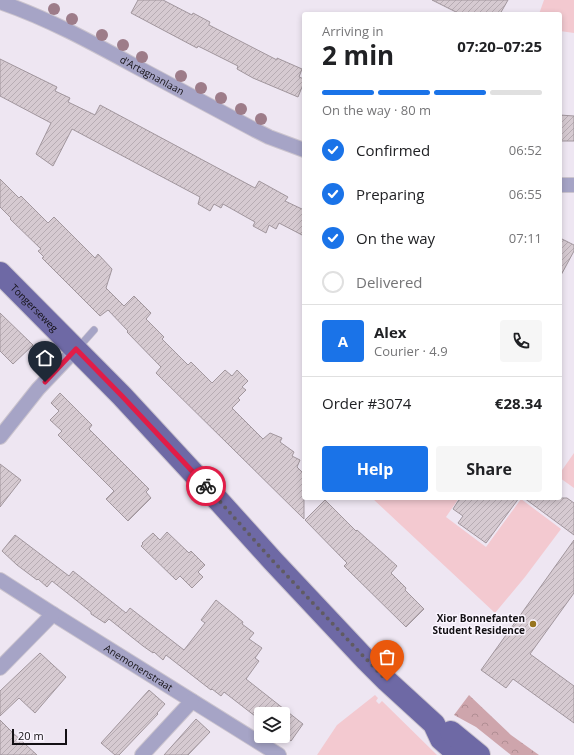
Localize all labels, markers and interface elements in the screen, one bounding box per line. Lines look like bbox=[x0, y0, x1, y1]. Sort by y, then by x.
text: Arriving in bbox=[322, 22, 384, 40]
text: 07:20–07:25 bbox=[457, 36, 542, 56]
text: 2 min bbox=[322, 37, 394, 73]
street label: d'Artagnanlaan bbox=[118, 52, 187, 98]
text: On the way · 80 m bbox=[322, 101, 431, 119]
icon: check bbox=[322, 139, 344, 161]
text: Confirmed bbox=[356, 140, 430, 160]
text: 06:52 bbox=[509, 141, 542, 159]
icon: check bbox=[322, 183, 344, 205]
text: Preparing bbox=[356, 184, 424, 204]
text: 06:55 bbox=[509, 185, 542, 203]
icon: check bbox=[322, 227, 344, 249]
text: On the way bbox=[356, 228, 435, 248]
text: 07:11 bbox=[509, 229, 542, 247]
text: Delivered bbox=[356, 272, 423, 292]
street label: Tongerseweg bbox=[8, 281, 62, 335]
button: phone bbox=[500, 320, 542, 362]
text: Alex bbox=[374, 322, 406, 342]
text: A bbox=[338, 331, 348, 351]
pin bbox=[28, 341, 62, 382]
text: Courier · 4.9 bbox=[374, 342, 448, 360]
icon: home bbox=[34, 347, 56, 369]
text: Order #3074 bbox=[322, 393, 411, 413]
text: €28.34 bbox=[495, 393, 542, 413]
button: Help bbox=[322, 446, 428, 492]
button: Share bbox=[436, 446, 542, 492]
courier bbox=[186, 466, 226, 506]
icon: bike bbox=[195, 475, 217, 497]
place label: Xior Bonnefanten Student Residence bbox=[432, 611, 525, 637]
marker: Xior Bonnefanten Student Residence bbox=[528, 619, 538, 629]
pin bbox=[370, 640, 404, 681]
street label: Anemonenstraat bbox=[102, 641, 176, 694]
icon: bag bbox=[376, 646, 398, 668]
map controls bbox=[254, 707, 290, 743]
button: layers bbox=[254, 707, 290, 743]
scale bar bbox=[12, 727, 67, 746]
text: 20 m bbox=[18, 728, 44, 743]

